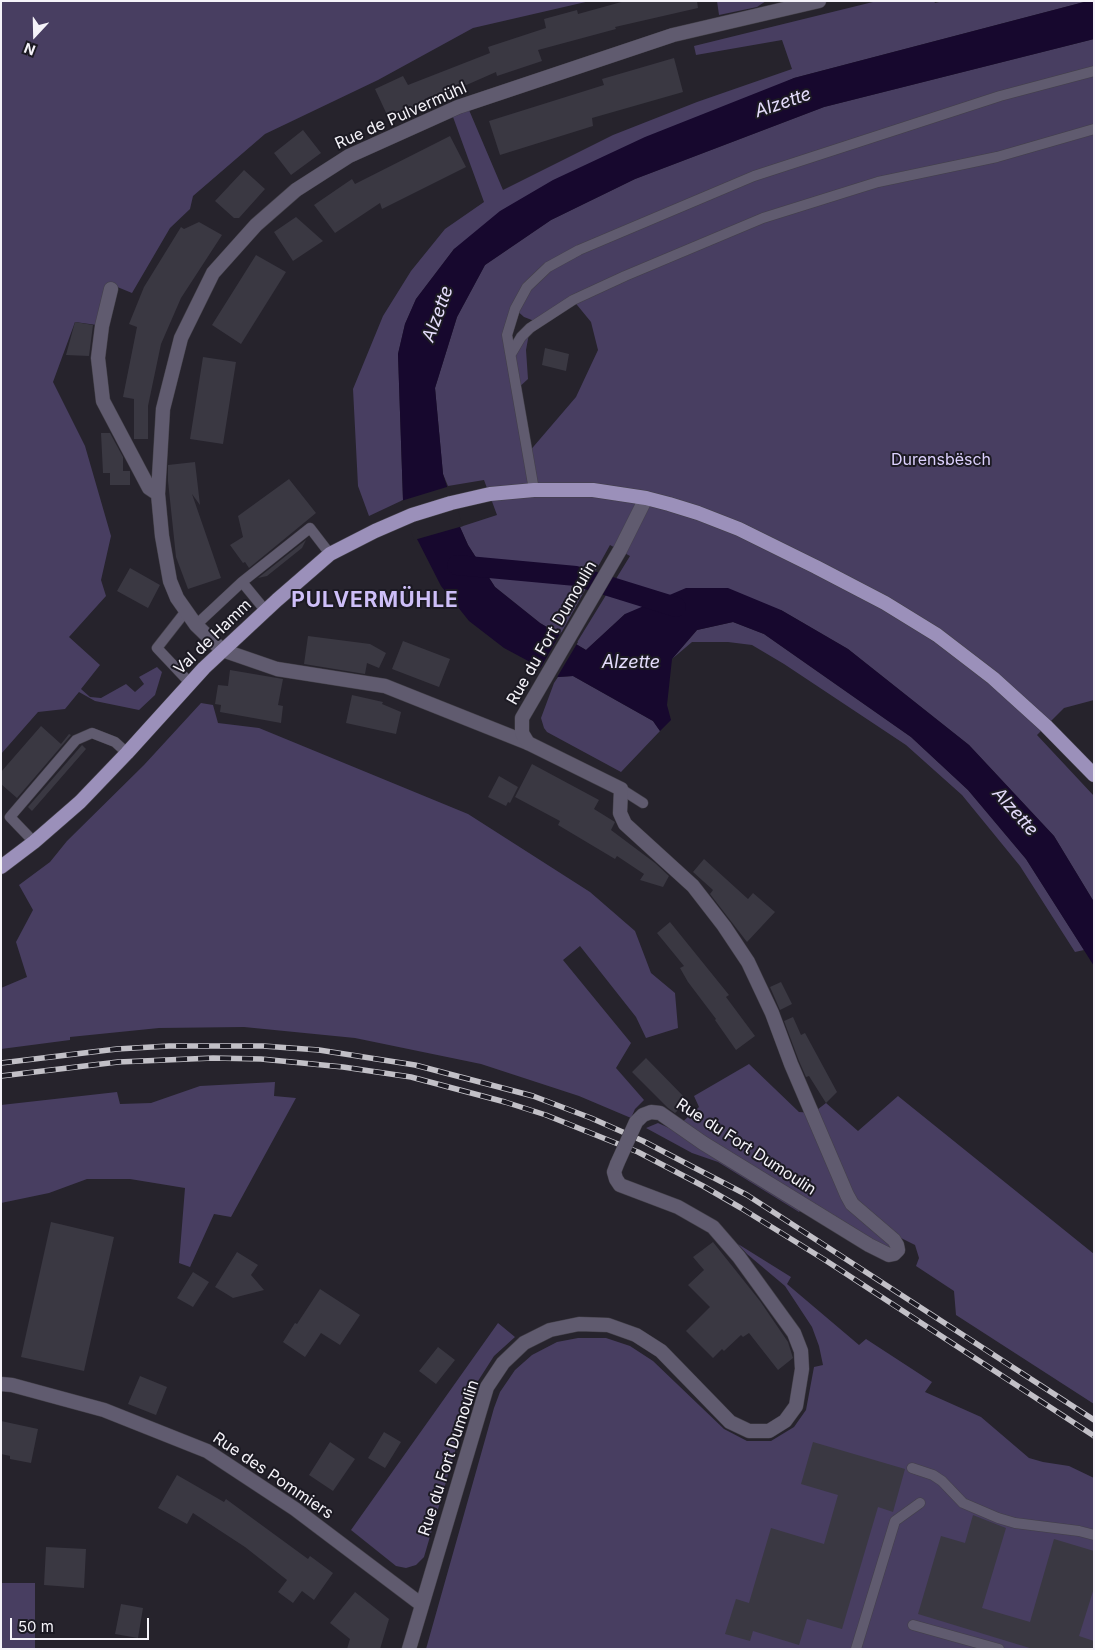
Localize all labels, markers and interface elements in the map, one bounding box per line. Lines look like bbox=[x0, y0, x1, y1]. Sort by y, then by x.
north arrow bbox=[10, 10, 60, 60]
text: N bbox=[21, 40, 37, 59]
street label: Rue de Pulvermühl bbox=[332, 78, 470, 154]
water label: Alzette bbox=[752, 83, 814, 123]
water label: Alzette bbox=[418, 283, 458, 345]
park label: Durensbësch bbox=[891, 450, 991, 470]
street label: Rue du Fort Dumoulin bbox=[503, 558, 601, 708]
district label: PULVERMÜHLE bbox=[290, 588, 460, 614]
street label: Val de Hamm bbox=[170, 595, 256, 679]
water label: Alzette bbox=[602, 652, 660, 674]
water label: Alzette bbox=[987, 783, 1043, 841]
street label: Rue du Fort Dumoulin bbox=[672, 1095, 820, 1199]
street label: Rue du Fort Dumoulin bbox=[415, 1378, 483, 1538]
street label: Rue des Pommiers bbox=[209, 1429, 337, 1523]
scale bar bbox=[12, 1608, 151, 1640]
text: 50 m bbox=[18, 1617, 54, 1636]

